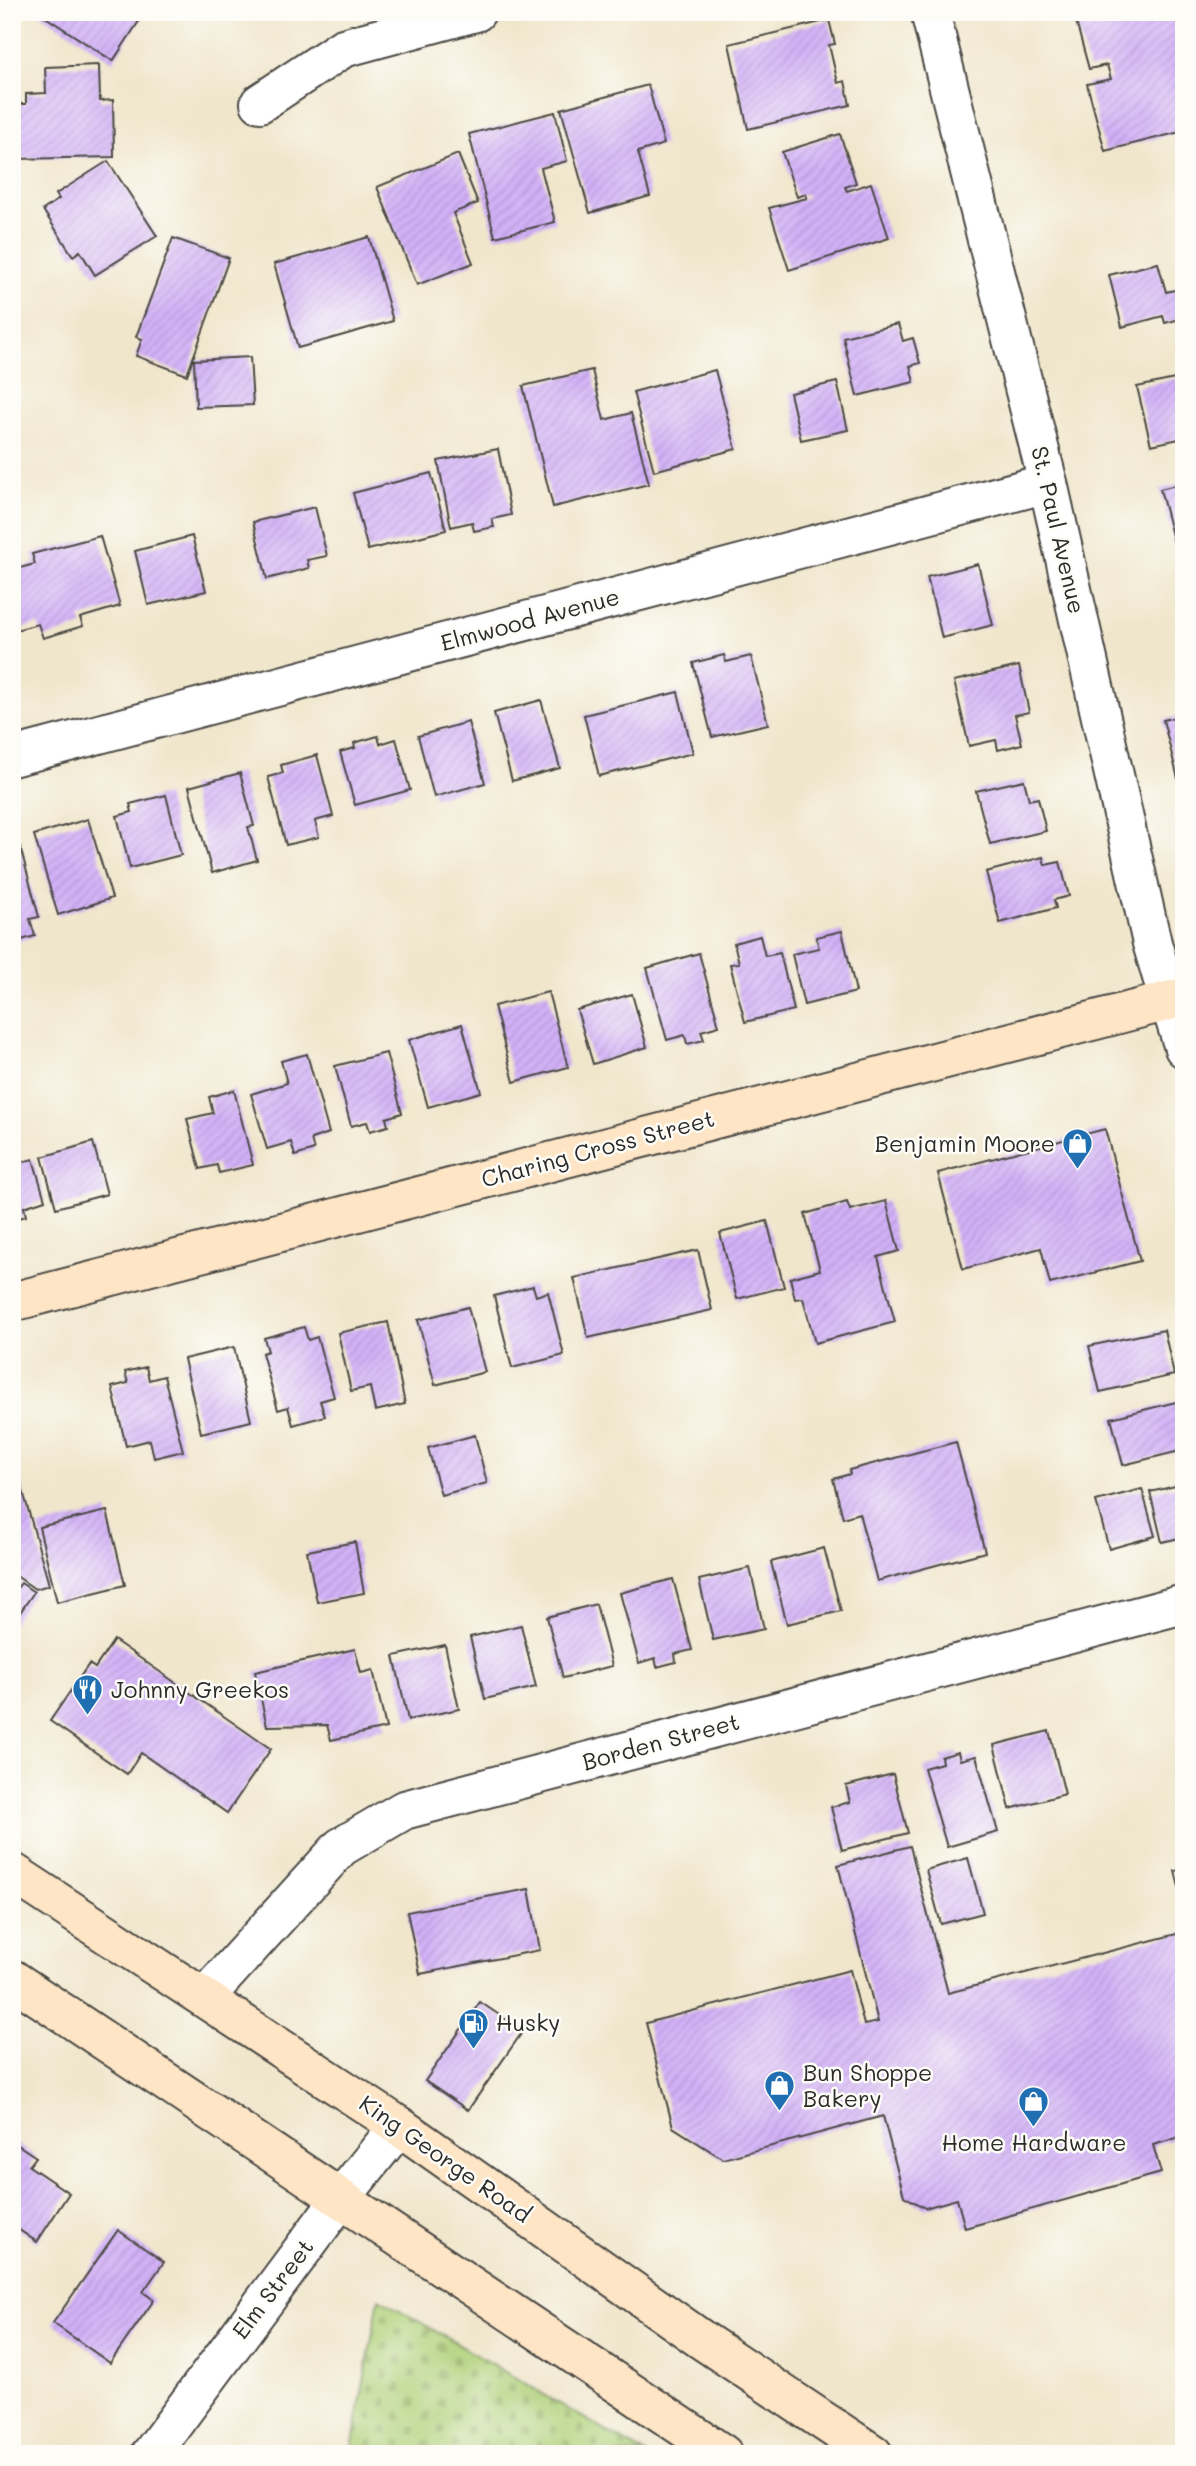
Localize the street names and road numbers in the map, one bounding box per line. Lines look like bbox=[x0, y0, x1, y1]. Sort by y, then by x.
street label: St. Paul Avenue bbox=[1025, 443, 1093, 616]
street label: Elmwood Avenue bbox=[437, 581, 622, 657]
street label: Charing Cross Street bbox=[478, 1102, 718, 1194]
street label: Borden Street bbox=[579, 1706, 743, 1776]
street label: King George Road bbox=[354, 2088, 537, 2229]
street label: Elm Street bbox=[225, 2232, 320, 2344]

